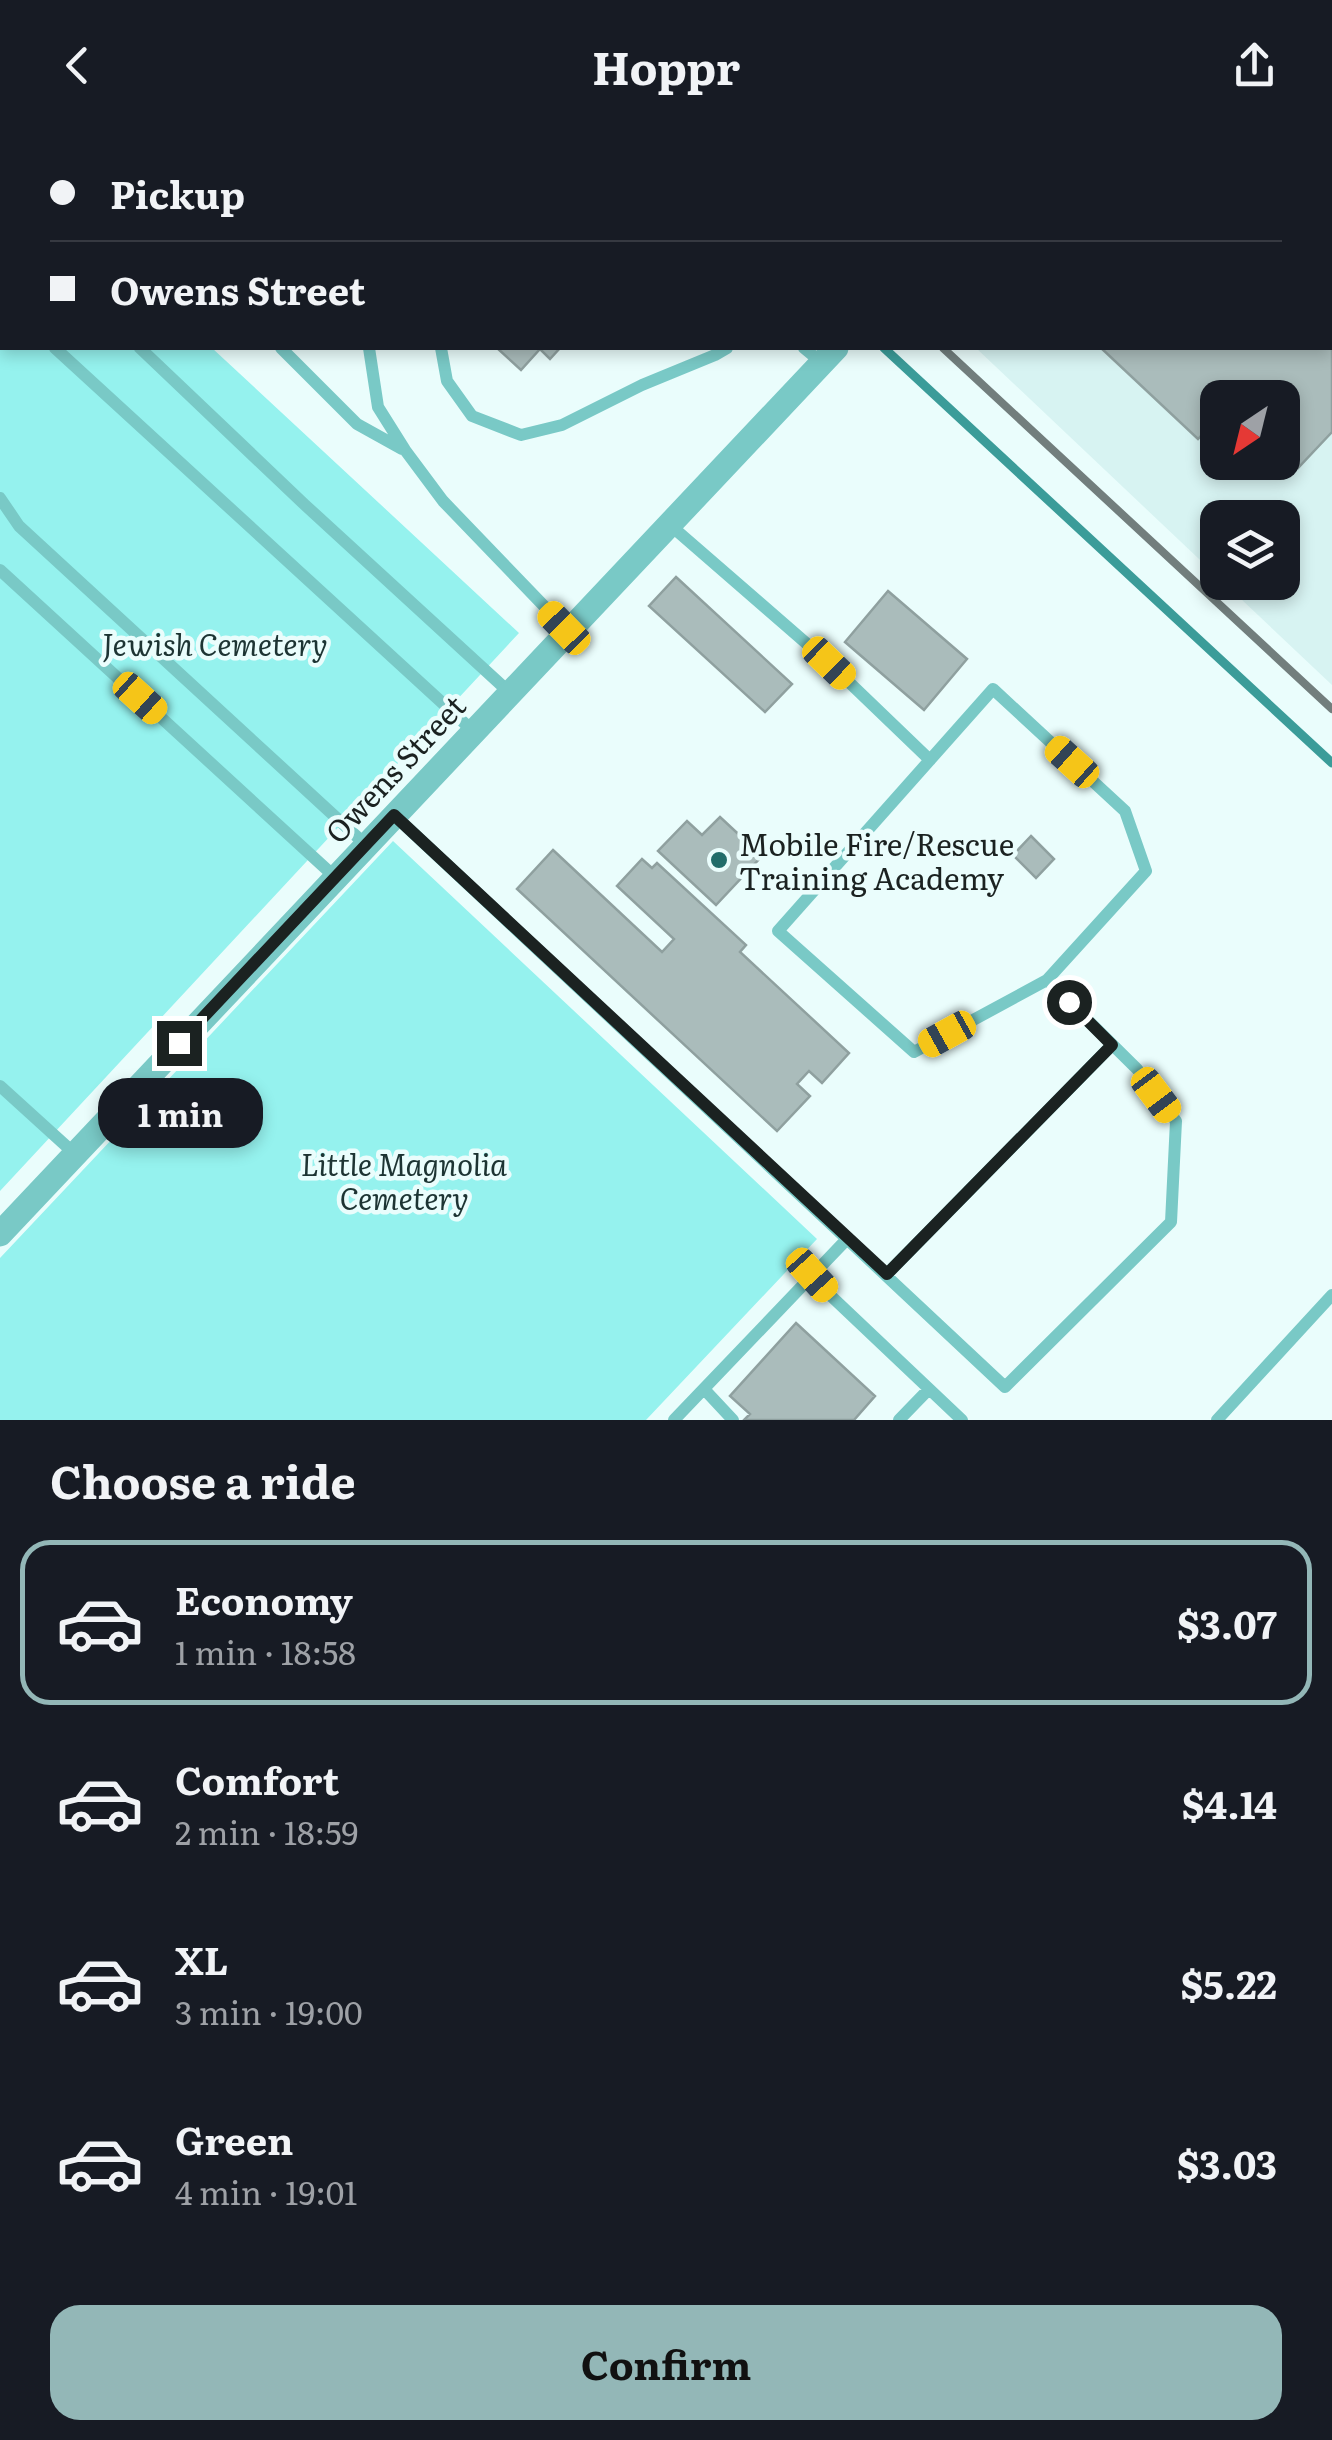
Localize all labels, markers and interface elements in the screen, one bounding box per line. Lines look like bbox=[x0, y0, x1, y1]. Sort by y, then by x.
text: Hoppr bbox=[592, 32, 740, 99]
icon: back bbox=[50, 38, 105, 93]
icon: share bbox=[1227, 38, 1282, 93]
text: Pickup bbox=[110, 164, 245, 221]
text: Owens Street bbox=[110, 260, 365, 317]
north arrow bbox=[1200, 380, 1300, 480]
map controls bbox=[1200, 380, 1300, 600]
button: layers bbox=[1200, 500, 1300, 600]
car bbox=[532, 596, 596, 660]
park label: Jewish Cemetery bbox=[102, 621, 328, 665]
car bbox=[797, 631, 861, 695]
car bbox=[108, 667, 172, 729]
street label: Owens Street bbox=[314, 684, 474, 852]
car bbox=[1040, 731, 1104, 793]
place label: Mobile Fire/Rescue Training Academy bbox=[739, 821, 1014, 899]
marker: Mobile Fire/Rescue Training Academy bbox=[708, 849, 730, 871]
route start bbox=[1047, 980, 1092, 1025]
car bbox=[913, 1006, 981, 1062]
route end bbox=[157, 1021, 202, 1066]
car bbox=[1126, 1062, 1186, 1128]
callout: 1 min bbox=[96, 1078, 262, 1148]
text: 1 min bbox=[138, 1089, 223, 1137]
park label: Little Magnolia Cemetery bbox=[301, 1141, 507, 1219]
car bbox=[781, 1243, 843, 1307]
text: Choose a ride bbox=[50, 1446, 356, 1513]
text: Economy bbox=[175, 1570, 353, 1627]
icon: car bbox=[55, 1578, 145, 1668]
text: $3.07 bbox=[1177, 1594, 1277, 1651]
text: 1 min · 18:58 bbox=[175, 1627, 356, 1675]
text: Comfort bbox=[175, 1750, 339, 1807]
icon: car bbox=[55, 1758, 145, 1848]
text: $4.14 bbox=[1182, 1774, 1277, 1831]
text: 2 min · 18:59 bbox=[175, 1807, 358, 1855]
text: XL bbox=[175, 1930, 228, 1987]
icon: car bbox=[55, 1938, 145, 2028]
text: $5.22 bbox=[1180, 1954, 1277, 2011]
text: 3 min · 19:00 bbox=[175, 1987, 363, 2035]
text: Green bbox=[175, 2110, 293, 2167]
icon: car bbox=[55, 2118, 145, 2208]
text: $3.03 bbox=[1177, 2134, 1277, 2191]
text: 4 min · 19:01 bbox=[175, 2167, 357, 2215]
button: Confirm bbox=[50, 2305, 1282, 2420]

